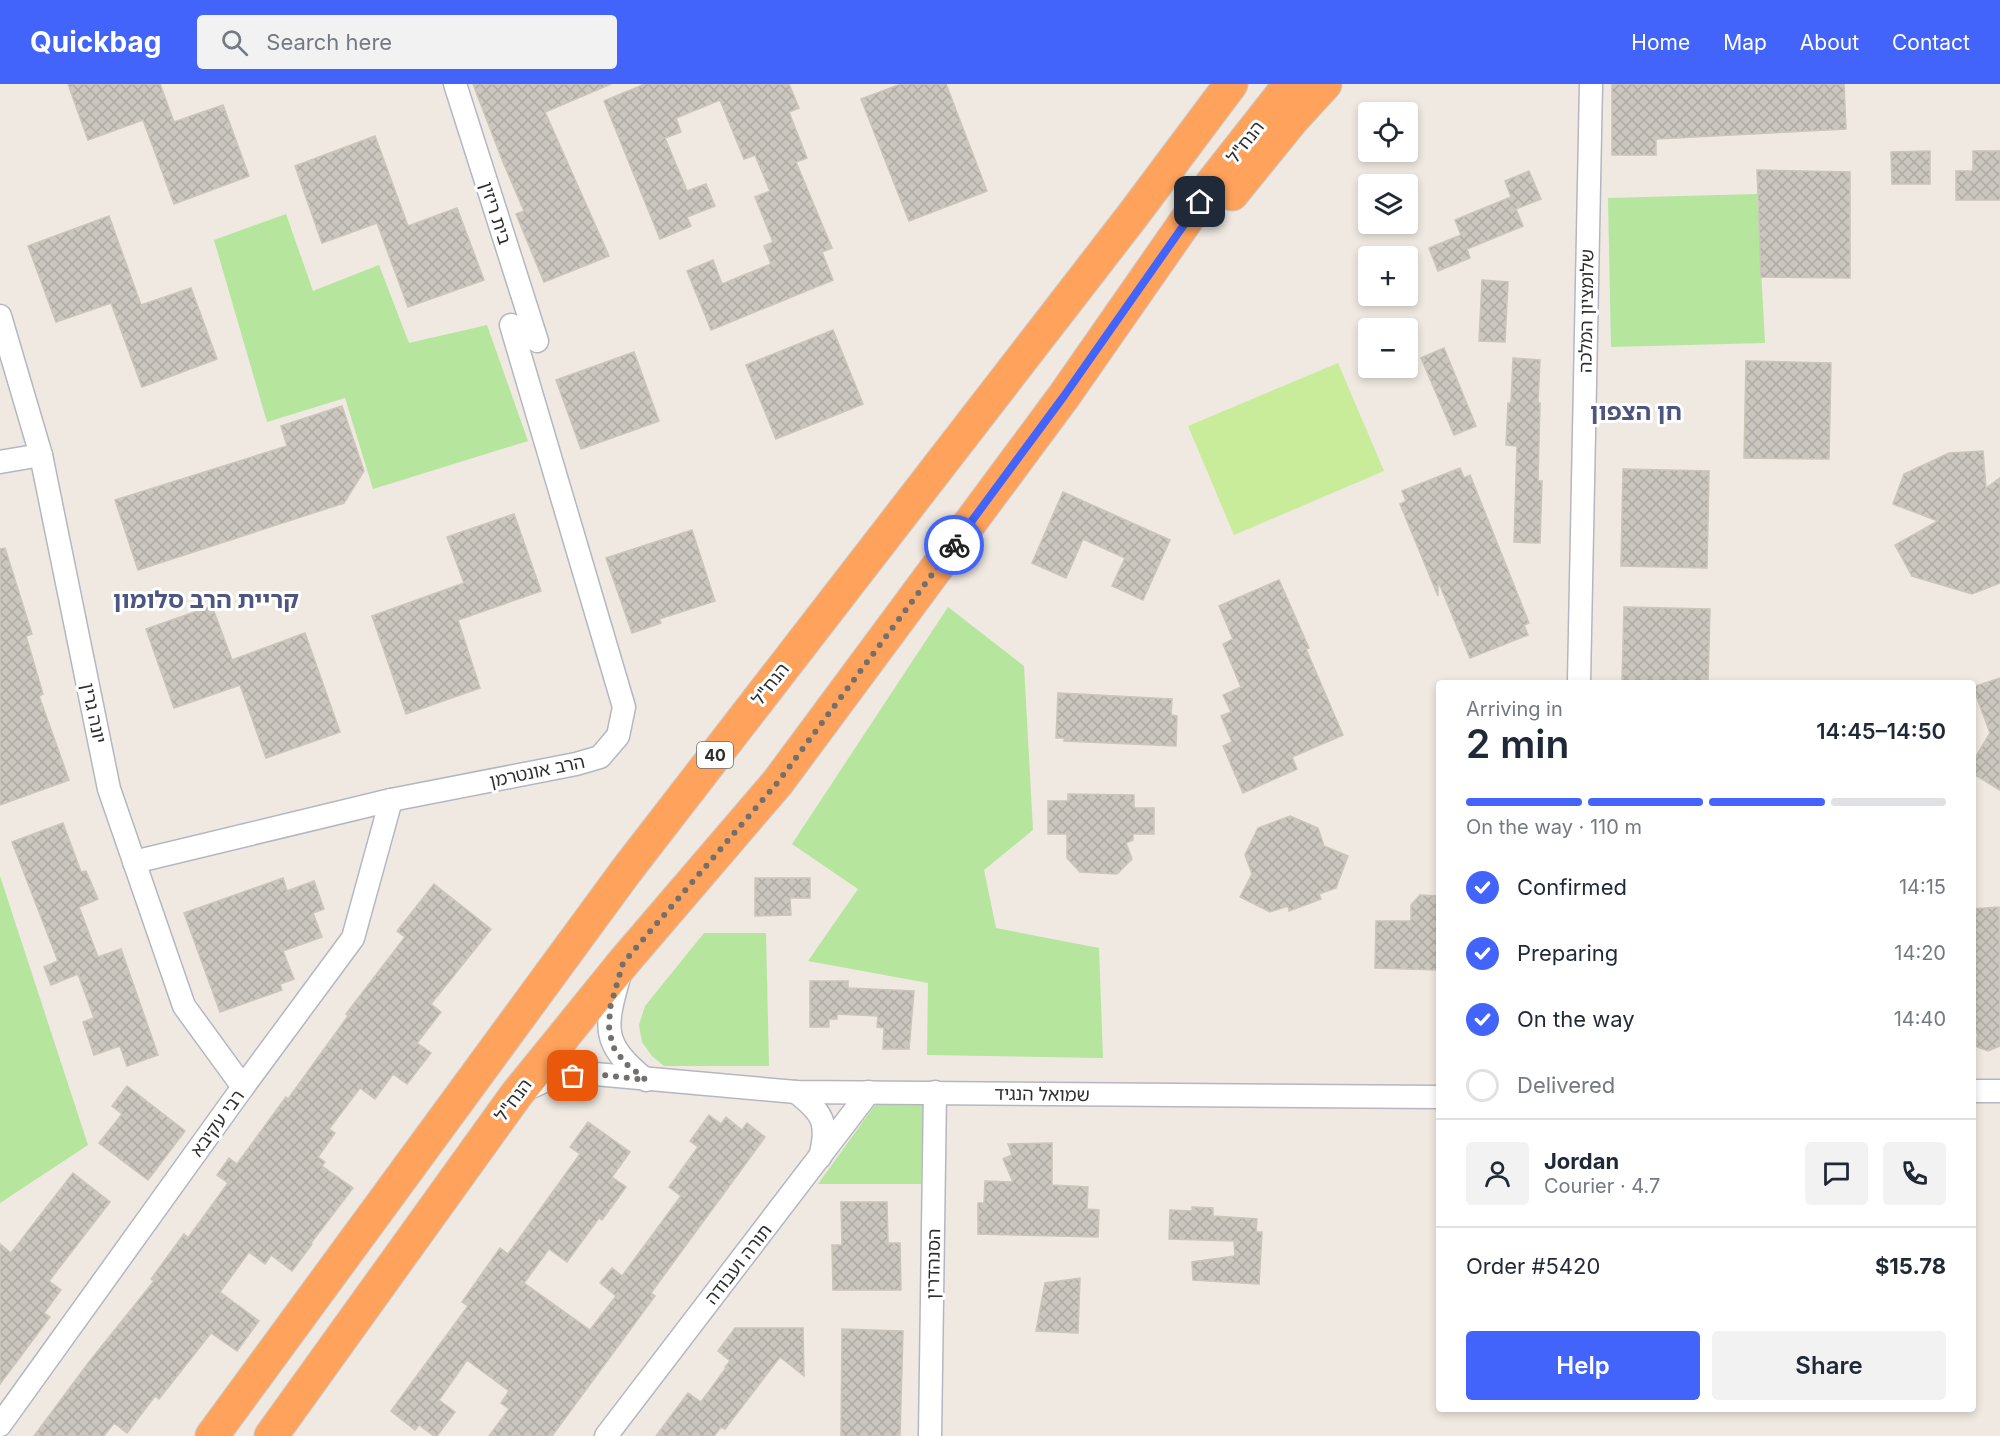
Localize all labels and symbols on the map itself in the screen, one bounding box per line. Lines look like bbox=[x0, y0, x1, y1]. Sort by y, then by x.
street label: הנח"ל bbox=[1222, 117, 1268, 167]
pin bbox=[1174, 176, 1225, 227]
street label: בית ריזין bbox=[476, 179, 516, 247]
street label: שלומציון המלכה bbox=[1574, 249, 1598, 373]
district label: חן הצפון bbox=[1590, 397, 1682, 426]
courier bbox=[924, 515, 984, 575]
district label: קריית הרב סלומון bbox=[113, 585, 299, 614]
street label: הנח"ל bbox=[747, 659, 793, 709]
street label: יונה גרין bbox=[77, 681, 111, 745]
road number: 40 bbox=[697, 742, 733, 768]
street label: הרב אונטרמן bbox=[487, 751, 587, 791]
pin bbox=[547, 1050, 598, 1101]
street label: הנח"ל bbox=[490, 1075, 536, 1125]
street label: שמואל הנגיד bbox=[994, 1083, 1090, 1105]
street label: רבי עקיבא bbox=[186, 1086, 248, 1160]
street label: תורה ועבודה bbox=[700, 1220, 776, 1308]
street label: הסנהדרין bbox=[922, 1228, 944, 1300]

